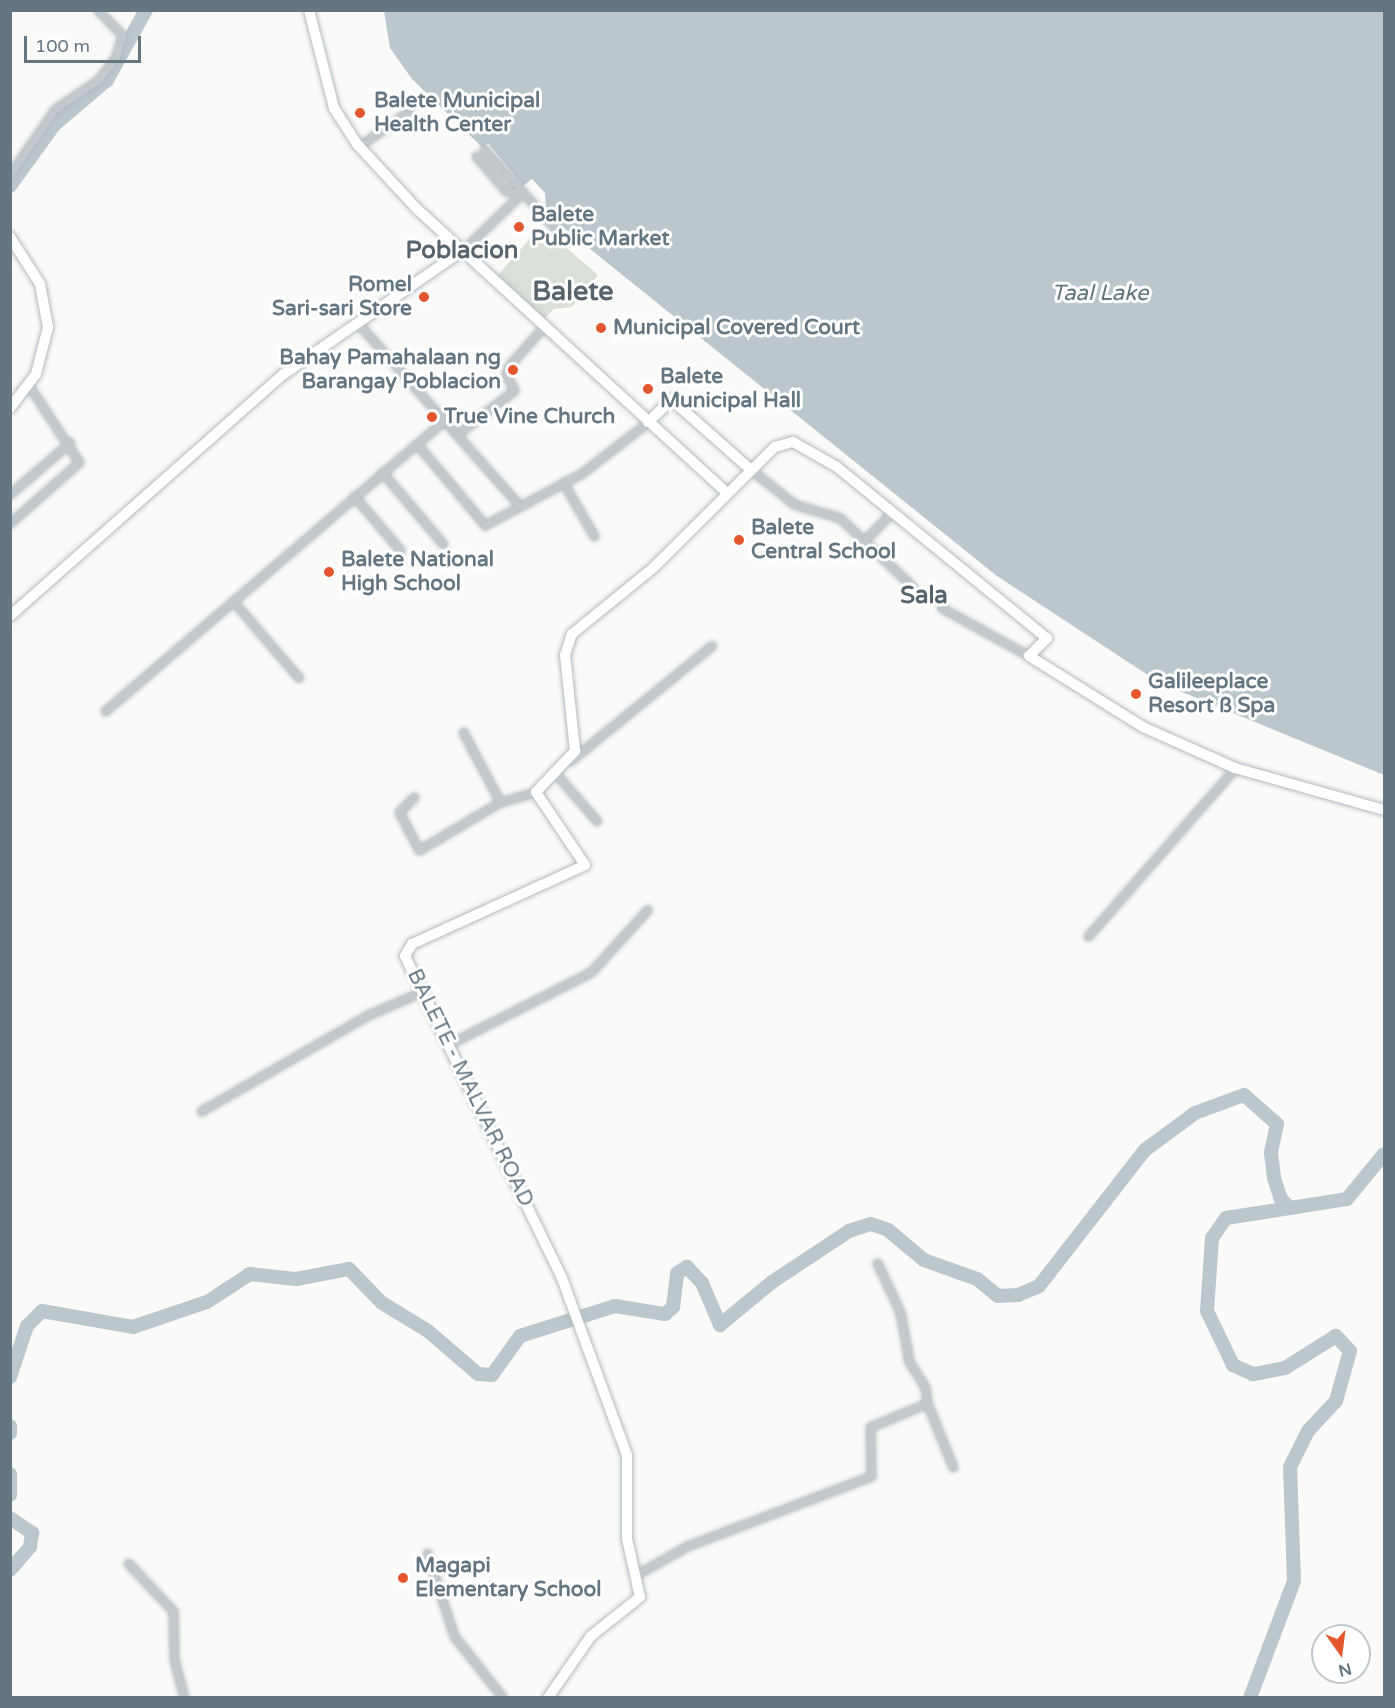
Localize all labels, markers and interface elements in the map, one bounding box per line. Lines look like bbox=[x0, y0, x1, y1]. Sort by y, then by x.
scale bar bbox=[27, 24, 144, 62]
text: 100 m bbox=[35, 35, 90, 57]
place label: Balete Municipal Health Center bbox=[374, 88, 540, 138]
marker: Balete Municipal Health Center bbox=[351, 104, 369, 122]
place label: Balete Public Market bbox=[531, 202, 669, 252]
marker: Balete Public Market bbox=[512, 220, 526, 234]
district label: Poblacion bbox=[406, 237, 518, 265]
place label: Romel Sari-sari Store bbox=[272, 272, 412, 322]
district label: Balete bbox=[532, 276, 614, 308]
water label: Taal Lake bbox=[1052, 281, 1148, 307]
marker: Romel Sari-sari Store bbox=[417, 290, 431, 304]
place label: Municipal Covered Court bbox=[613, 315, 860, 341]
marker: Municipal Covered Court bbox=[594, 321, 608, 335]
place label: Bahay Pamahalaan ng Barangay Poblacion bbox=[279, 345, 501, 395]
marker: Bahay Pamahalaan ng Barangay Poblacion bbox=[506, 363, 520, 377]
place label: Balete Municipal Hall bbox=[660, 364, 801, 414]
marker: Balete Municipal Hall bbox=[641, 382, 655, 396]
place label: True Vine Church bbox=[444, 404, 615, 430]
marker: True Vine Church bbox=[425, 410, 439, 424]
place label: Balete Central School bbox=[751, 515, 896, 565]
marker: Balete Central School bbox=[732, 533, 746, 547]
place label: Balete National High School bbox=[341, 547, 494, 597]
marker: Balete National High School bbox=[322, 565, 336, 579]
district label: Sala bbox=[900, 582, 948, 610]
place label: Galileeplace Resort ß Spa bbox=[1148, 669, 1275, 719]
marker: Galileeplace Resort ß Spa bbox=[1129, 687, 1143, 701]
street label: BALETE - MALVAR ROAD bbox=[401, 965, 539, 1211]
place label: Magapi Elementary School bbox=[415, 1553, 602, 1603]
marker: Magapi Elementary School bbox=[396, 1571, 410, 1585]
north arrow bbox=[1311, 1624, 1371, 1684]
text: N bbox=[1336, 1658, 1354, 1681]

